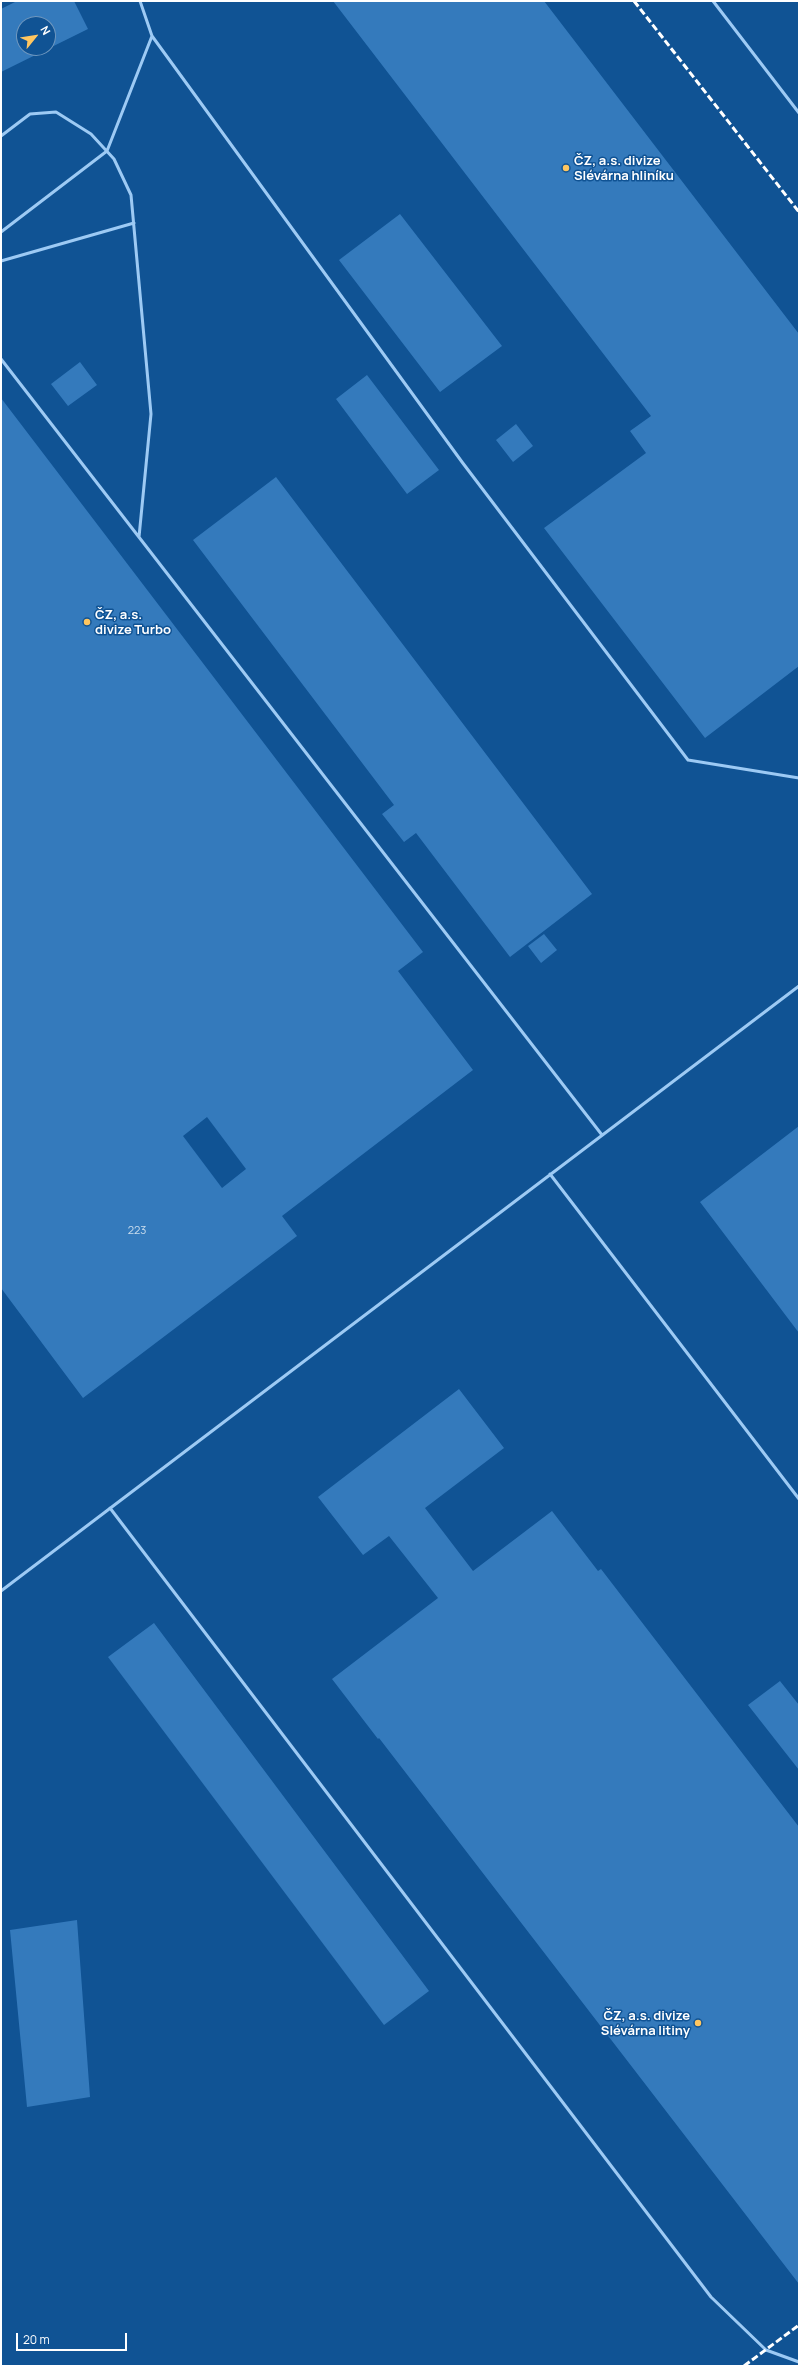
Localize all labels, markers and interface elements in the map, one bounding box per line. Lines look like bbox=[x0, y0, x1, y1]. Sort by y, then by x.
north arrow bbox=[16, 16, 56, 56]
text: N bbox=[37, 23, 54, 37]
place label: ČZ, a.s. divize Slévárna hliníku bbox=[574, 153, 674, 184]
marker: ČZ, a.s. divize Slévárna hliníku bbox=[561, 163, 571, 173]
place label: ČZ, a.s. divize Turbo bbox=[95, 607, 171, 638]
marker: ČZ, a.s. divize Turbo bbox=[82, 617, 92, 627]
house number: 223 bbox=[128, 1224, 146, 1238]
place label: ČZ, a.s. divize Slévárna litiny bbox=[601, 2008, 690, 2039]
marker: ČZ, a.s. divize Slévárna litiny bbox=[693, 2018, 703, 2028]
scale bar bbox=[18, 2325, 129, 2351]
text: 20 m bbox=[23, 2331, 50, 2348]

